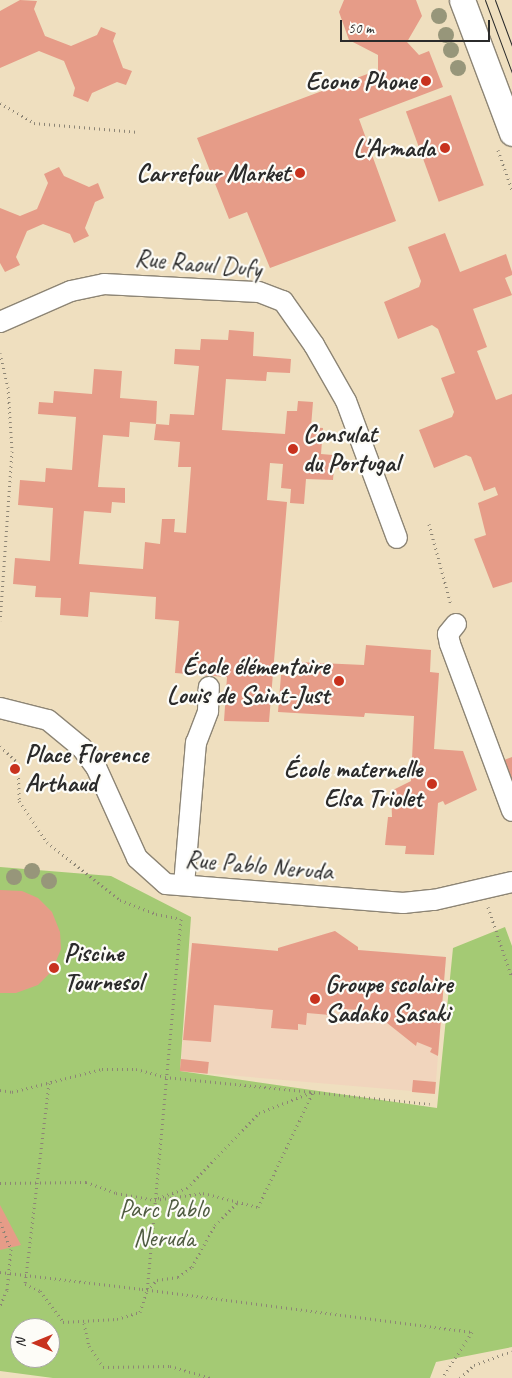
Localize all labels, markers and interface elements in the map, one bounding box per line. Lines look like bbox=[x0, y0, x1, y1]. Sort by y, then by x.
scale bar bbox=[342, 10, 492, 42]
text: 50 m bbox=[348, 19, 374, 38]
place label: Econo Phone bbox=[305, 66, 416, 96]
marker: Econo Phone bbox=[420, 75, 432, 87]
place label: L'Armada bbox=[353, 133, 435, 163]
marker: L'Armada bbox=[439, 142, 451, 154]
place label: Carrefour Market bbox=[135, 158, 290, 188]
marker: Carrefour Market bbox=[294, 167, 306, 179]
street label: Rue Raoul Dufy bbox=[133, 243, 263, 285]
place label: Consulat du Portugal bbox=[303, 420, 399, 479]
marker: Consulat du Portugal bbox=[287, 443, 299, 455]
place label: École élémentaire Louis de Saint-Just bbox=[166, 652, 329, 711]
marker: École élémentaire Louis de Saint-Just bbox=[333, 675, 345, 687]
place label: Place Florence Arthaud bbox=[25, 740, 148, 799]
place label: École maternelle Elsa Triolet bbox=[283, 755, 422, 814]
marker: Place Florence Arthaud bbox=[9, 763, 21, 775]
marker: École maternelle Elsa Triolet bbox=[426, 778, 438, 790]
street label: Rue Pablo Neruda bbox=[183, 845, 335, 887]
place label: Piscine Tournesol bbox=[64, 939, 143, 998]
marker: Piscine Tournesol bbox=[48, 962, 60, 974]
place label: Groupe scolaire Sadako Sasaki bbox=[325, 970, 452, 1029]
marker: Groupe scolaire Sadako Sasaki bbox=[309, 993, 321, 1005]
park label: Parc Pablo Neruda bbox=[119, 1195, 209, 1254]
north arrow bbox=[10, 1318, 60, 1368]
text: N bbox=[12, 1339, 29, 1347]

